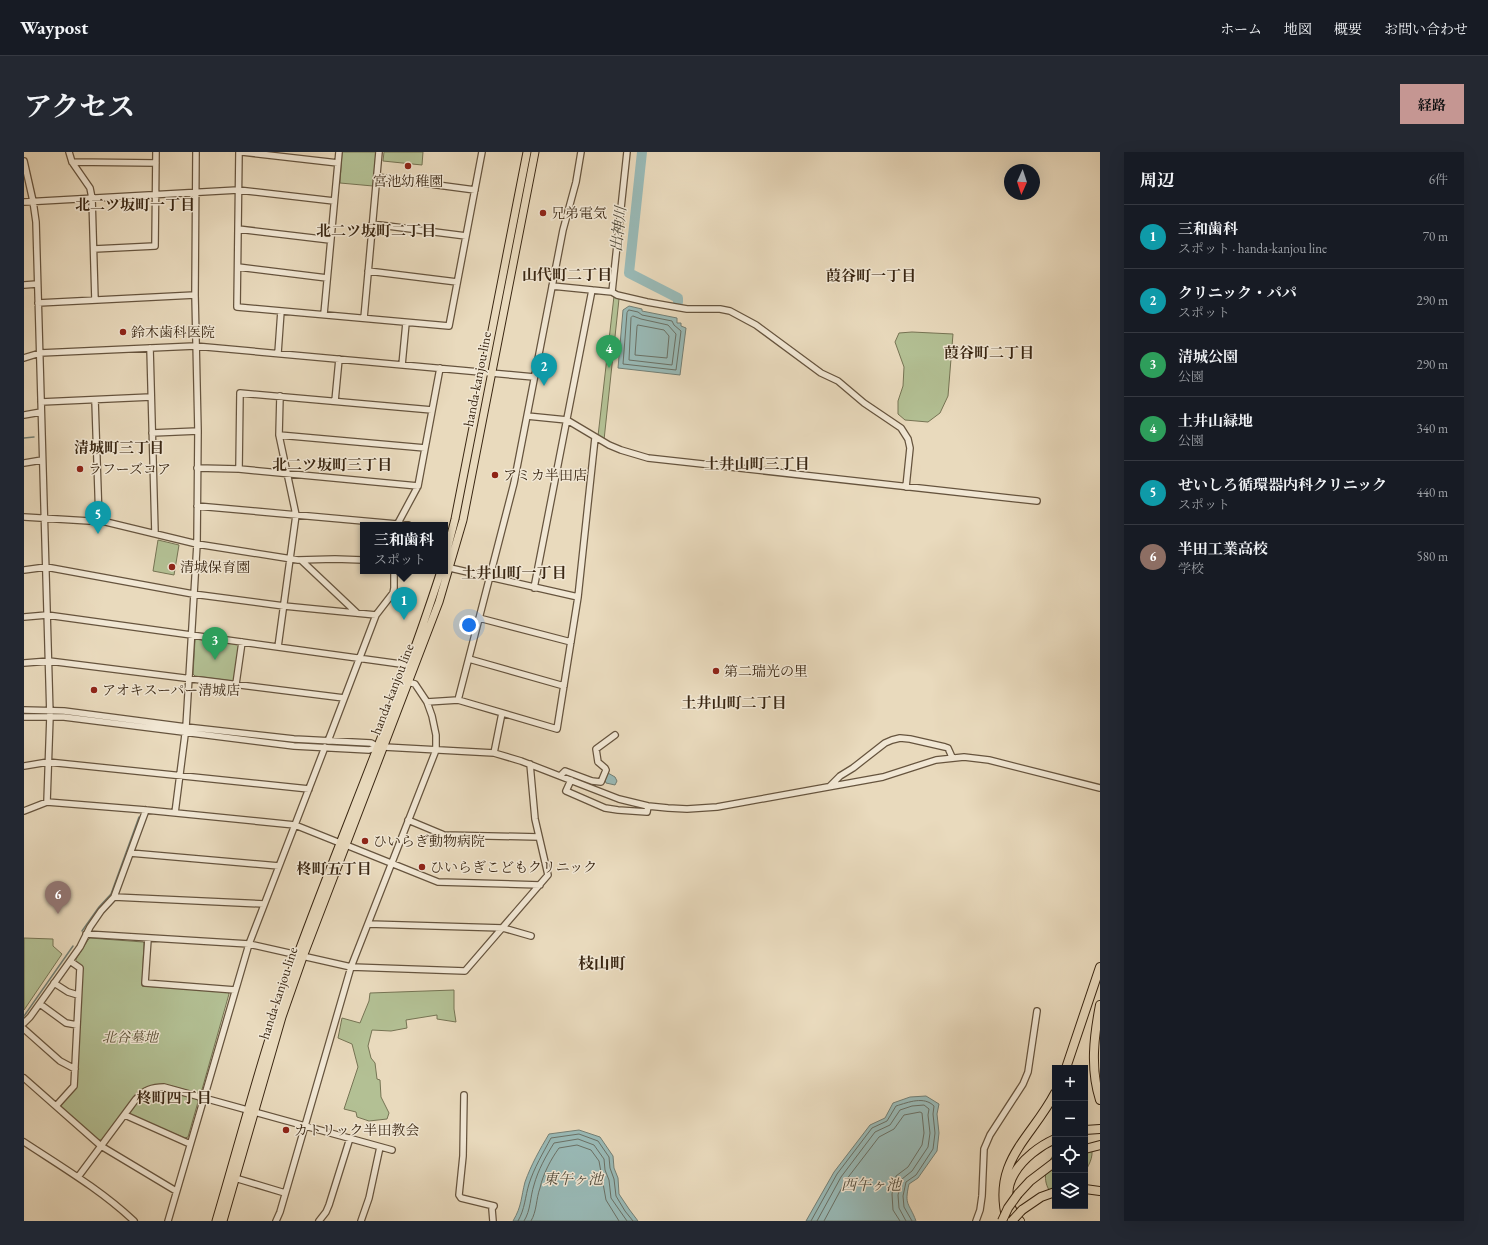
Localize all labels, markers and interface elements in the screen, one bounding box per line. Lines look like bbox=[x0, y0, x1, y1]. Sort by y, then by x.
text: Waypost bbox=[20, 15, 88, 40]
text: ホーム bbox=[1220, 20, 1262, 38]
text: 地図 bbox=[1284, 20, 1312, 38]
text: 概要 bbox=[1334, 20, 1362, 38]
text: お問い合わせ bbox=[1384, 20, 1468, 38]
button: 経路 bbox=[1400, 84, 1464, 124]
text: アクセス bbox=[24, 88, 135, 124]
marker: 宮池幼稚園 bbox=[403, 161, 413, 171]
north arrow bbox=[1004, 164, 1040, 200]
text: 周辺 bbox=[1140, 169, 1174, 191]
text: 6件 bbox=[1429, 171, 1448, 188]
place label: 宮池幼稚園 bbox=[373, 172, 443, 190]
district label: 北二ツ坂町一丁目 bbox=[75, 195, 195, 214]
place label: 兄弟電気 bbox=[551, 204, 607, 222]
water label: 出神川 bbox=[606, 204, 630, 252]
marker: 兄弟電気 bbox=[538, 208, 548, 218]
text: 三和歯科 bbox=[1178, 219, 1238, 238]
district label: 北二ツ坂町二丁目 bbox=[316, 221, 436, 240]
text: 1 bbox=[1150, 228, 1156, 245]
text: 70 m bbox=[1423, 228, 1448, 245]
text: スポット · handa-kanjou line bbox=[1178, 240, 1327, 257]
district label: 山代町二丁目 bbox=[522, 265, 612, 284]
district label: 葭谷町一丁目 bbox=[826, 266, 916, 285]
text: クリニック・パパ bbox=[1178, 283, 1297, 302]
text: 2 bbox=[1150, 292, 1156, 309]
text: 290 m bbox=[1417, 292, 1448, 309]
text: スポット bbox=[1178, 304, 1230, 321]
place label: 鈴木歯科医院 bbox=[131, 323, 215, 341]
marker: 鈴木歯科医院 bbox=[118, 327, 128, 337]
street label: handa-kanjou line bbox=[459, 330, 495, 428]
pin: 4 bbox=[596, 335, 622, 368]
district label: 葭谷町二丁目 bbox=[944, 343, 1034, 362]
text: 清城公園 bbox=[1178, 347, 1238, 366]
pin: 2 bbox=[531, 353, 557, 386]
text: 3 bbox=[1150, 356, 1156, 373]
text: 290 m bbox=[1417, 356, 1448, 373]
text: 公園 bbox=[1178, 368, 1204, 385]
text: 土井山緑地 bbox=[1178, 411, 1253, 430]
text: 4 bbox=[1150, 420, 1156, 437]
text: 340 m bbox=[1417, 420, 1448, 437]
text: 公園 bbox=[1178, 432, 1204, 449]
district label: 清城町三丁目 bbox=[74, 438, 164, 457]
district label: 土井山町三丁目 bbox=[704, 454, 810, 473]
district label: 北二ツ坂町三丁目 bbox=[272, 455, 392, 474]
place label: ラフーズコア bbox=[88, 460, 171, 478]
marker: ラフーズコア bbox=[75, 464, 85, 474]
place label: アミカ半田店 bbox=[503, 466, 587, 484]
marker: アミカ半田店 bbox=[490, 470, 500, 480]
text: せいしろ循環器内科クリニック bbox=[1178, 475, 1387, 494]
text: 5 bbox=[1150, 484, 1156, 501]
text: 440 m bbox=[1417, 484, 1448, 501]
text: スポット bbox=[1178, 496, 1230, 513]
pin: 5 bbox=[85, 501, 111, 534]
popup bbox=[360, 522, 448, 574]
text: 三和歯科 bbox=[374, 530, 434, 549]
text: 半田工業高校 bbox=[1178, 539, 1268, 558]
text: 6 bbox=[1150, 548, 1156, 565]
text: 580 m bbox=[1417, 548, 1448, 565]
text: スポット bbox=[374, 551, 426, 568]
place label: 清城保育園 bbox=[180, 558, 250, 576]
text: 学校 bbox=[1178, 560, 1204, 577]
marker: 清城保育園 bbox=[167, 562, 177, 572]
district label: 土井山町一丁目 bbox=[461, 563, 567, 582]
pin: 1 bbox=[391, 587, 417, 620]
your location bbox=[459, 615, 479, 635]
pin: 3 bbox=[202, 627, 228, 660]
street label: handa-kanjou line bbox=[366, 640, 418, 737]
place label: 第二瑞光の里 bbox=[724, 662, 808, 680]
marker: 第二瑞光の里 bbox=[711, 666, 721, 676]
place label: アオキスーパー清城店 bbox=[102, 681, 240, 699]
marker: アオキスーパー清城店 bbox=[89, 685, 99, 695]
district label: 土井山町二丁目 bbox=[681, 693, 787, 712]
place label: ひいらぎ動物病院 bbox=[373, 832, 485, 850]
marker: ひいらぎ動物病院 bbox=[360, 836, 370, 846]
place label: ひいらぎこどもクリニック bbox=[430, 858, 597, 876]
district label: 柊町五丁目 bbox=[296, 859, 372, 878]
marker: ひいらぎこどもクリニック bbox=[417, 862, 427, 872]
pin: 6 bbox=[45, 881, 71, 914]
street label: handa-kanjou line bbox=[255, 944, 302, 1042]
district label: 枝山町 bbox=[578, 953, 626, 974]
park label: 北谷墓地 bbox=[102, 1028, 160, 1046]
map controls bbox=[1052, 1065, 1088, 1209]
button: + bbox=[1052, 1065, 1088, 1101]
district label: 柊町四丁目 bbox=[136, 1088, 212, 1107]
button: − bbox=[1052, 1101, 1088, 1137]
place label: カトリック半田教会 bbox=[294, 1121, 419, 1139]
marker: カトリック半田教会 bbox=[281, 1125, 291, 1135]
button: locate bbox=[1052, 1137, 1088, 1173]
water label: 東午ヶ池 bbox=[543, 1169, 605, 1188]
button: layers bbox=[1052, 1173, 1088, 1209]
water label: 西午ヶ池 bbox=[841, 1175, 903, 1194]

